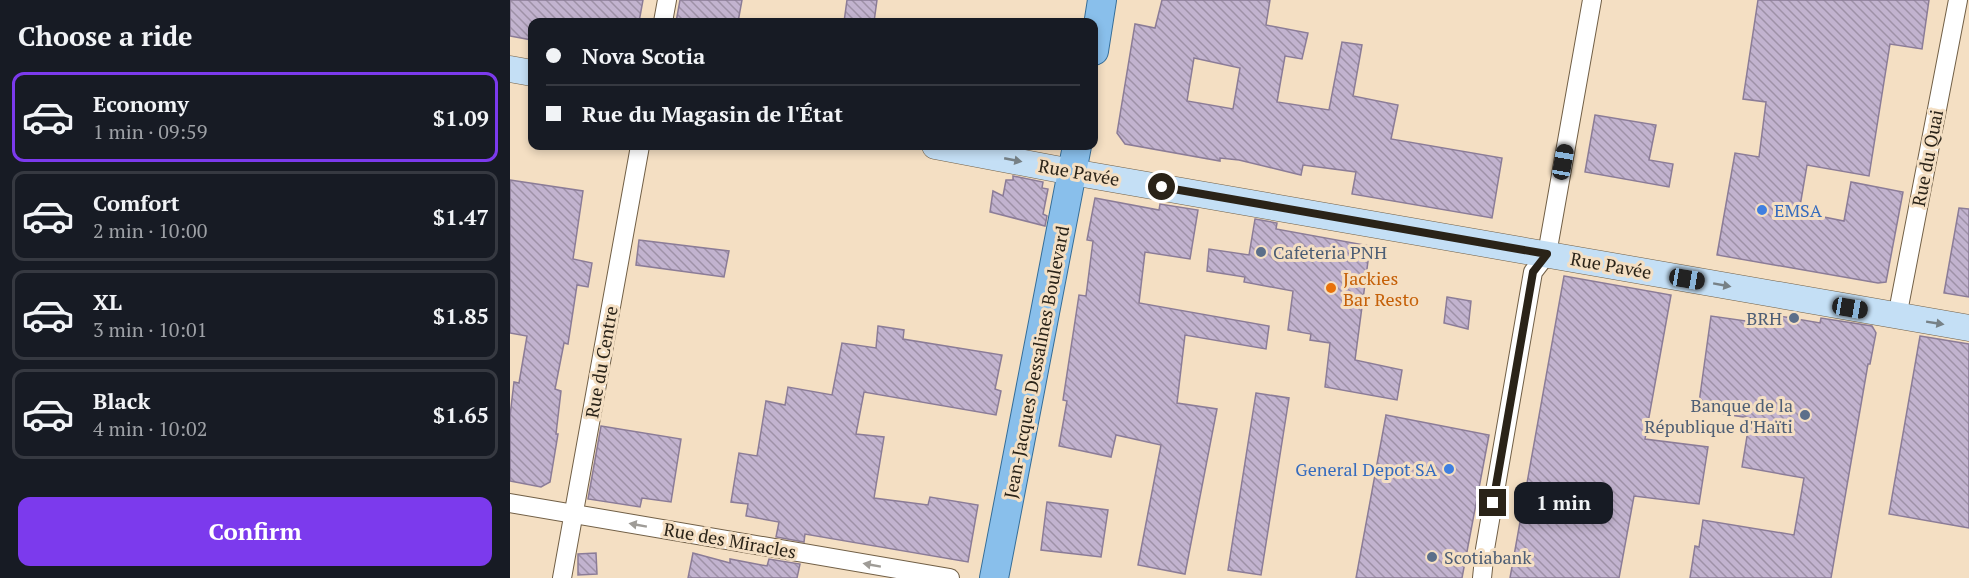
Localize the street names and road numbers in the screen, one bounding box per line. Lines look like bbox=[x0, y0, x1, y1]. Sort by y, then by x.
street label: Rue du Quai bbox=[1906, 108, 1948, 208]
street label: Rue Pavée bbox=[1037, 153, 1121, 191]
street label: Jean-Jacques Dessalines Boulevard bbox=[998, 224, 1074, 500]
street label: Rue Pavée bbox=[1569, 246, 1653, 284]
street label: Rue du Centre bbox=[579, 304, 623, 420]
street label: Rue des Miracles bbox=[662, 517, 798, 563]

